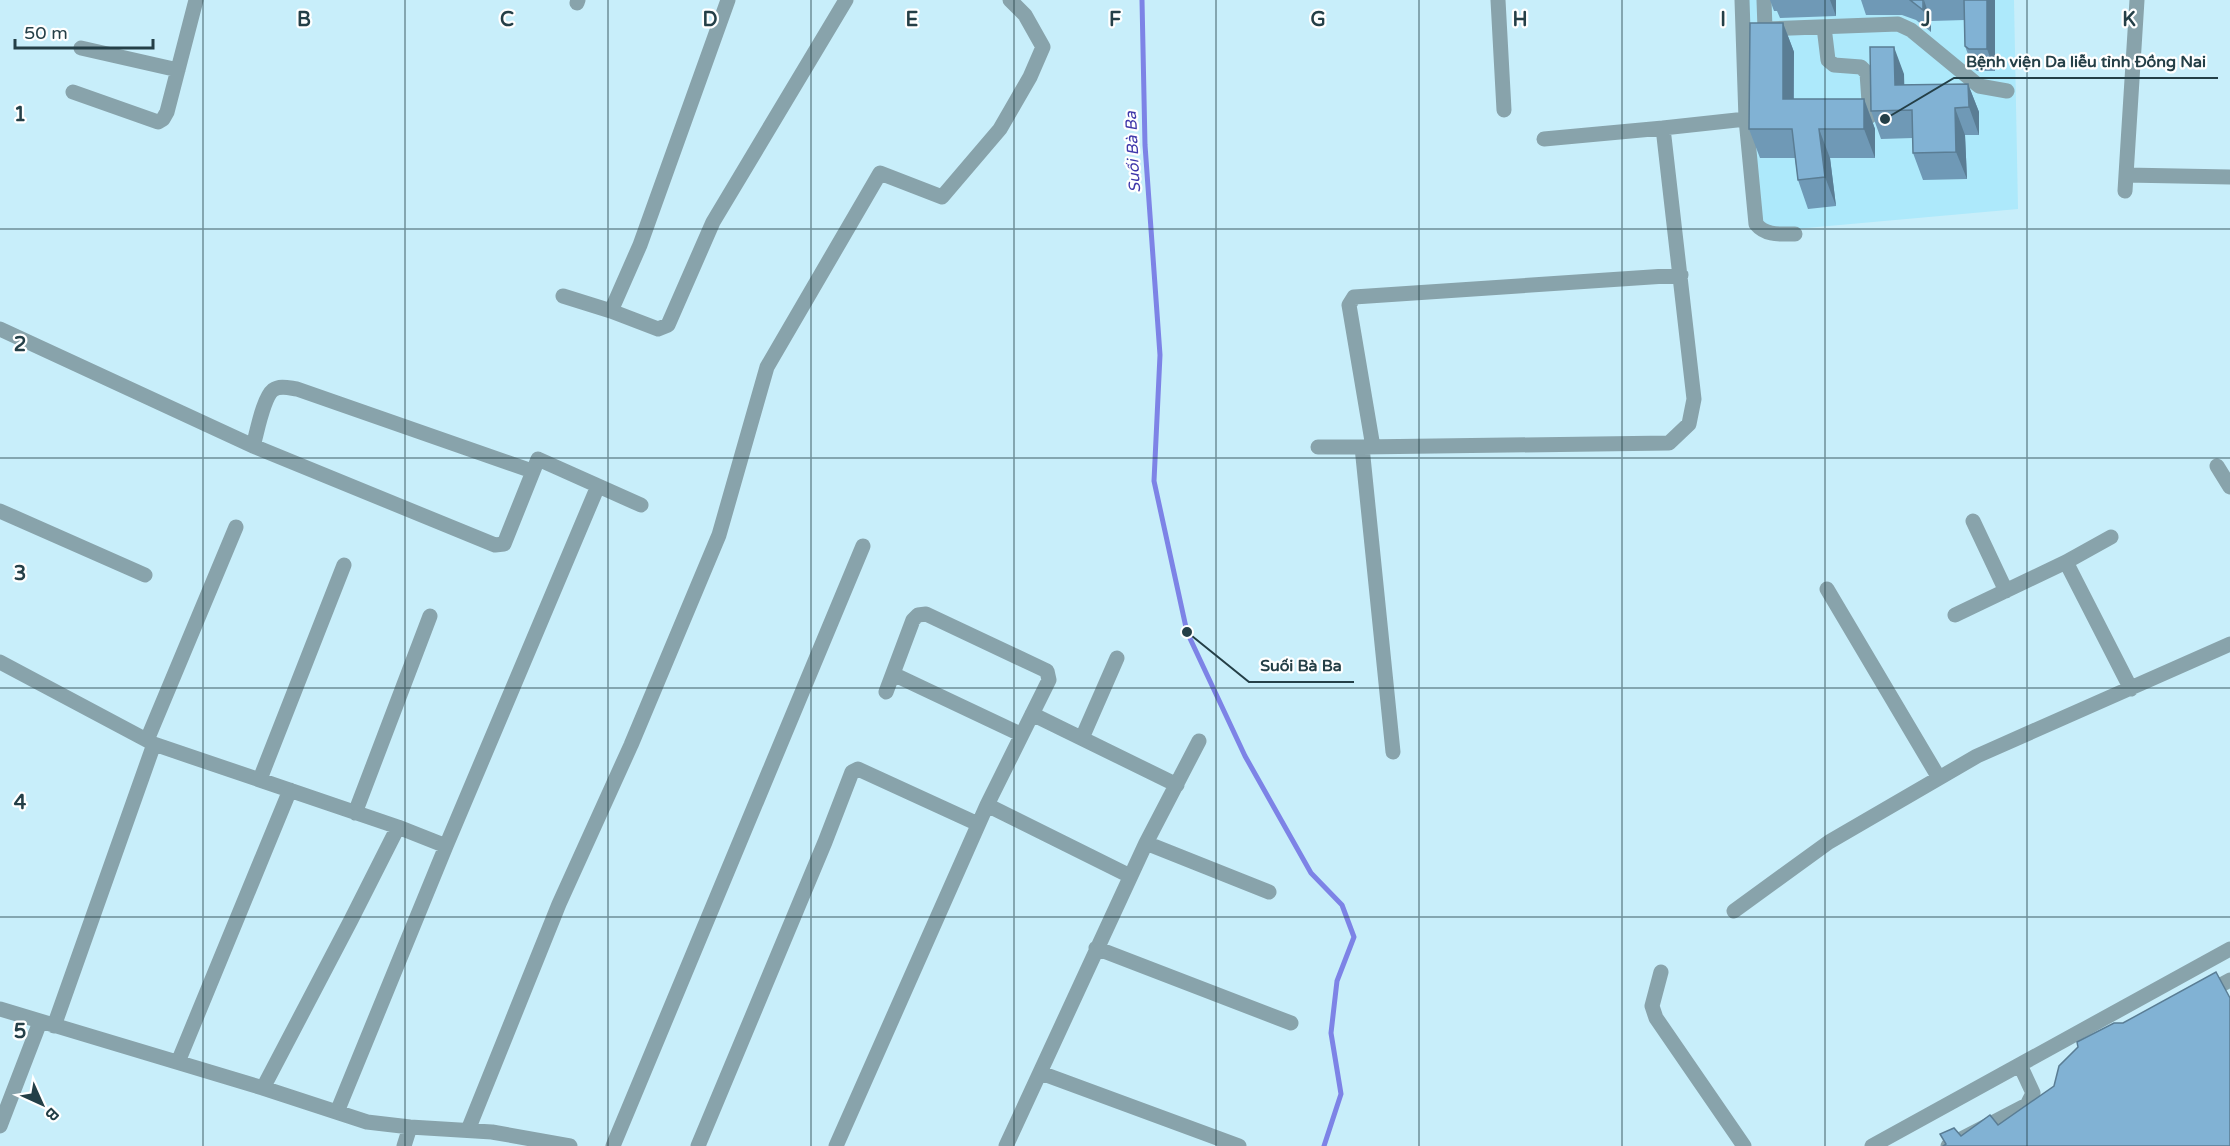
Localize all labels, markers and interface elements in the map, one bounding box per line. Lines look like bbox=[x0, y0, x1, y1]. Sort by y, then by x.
text: B bbox=[297, 8, 311, 32]
text: C bbox=[500, 8, 514, 32]
text: D bbox=[702, 8, 718, 32]
text: E bbox=[906, 8, 919, 32]
text: F bbox=[1109, 8, 1121, 32]
text: G bbox=[1310, 8, 1326, 32]
text: H bbox=[1512, 8, 1528, 32]
text: I bbox=[1720, 8, 1726, 32]
text: J bbox=[1920, 8, 1931, 32]
text: K bbox=[2122, 8, 2136, 32]
scale bar bbox=[15, 12, 153, 50]
text: 50 m bbox=[24, 22, 68, 44]
callout: Bệnh viện Da liễu tỉnh Đồng Nai bbox=[1954, 44, 2218, 78]
text: Bệnh viện Da liễu tỉnh Đồng Nai bbox=[1966, 52, 2206, 72]
text: 1 bbox=[14, 103, 26, 127]
water label: Suối Bà Ba bbox=[1121, 110, 1145, 193]
text: 2 bbox=[14, 333, 26, 357]
text: 3 bbox=[14, 562, 26, 586]
callout: Suối Bà Ba bbox=[1249, 648, 1354, 682]
text: Suối Bà Ba bbox=[1260, 656, 1342, 676]
text: 4 bbox=[14, 791, 27, 815]
text: 5 bbox=[14, 1020, 26, 1044]
north arrow bbox=[12, 1074, 72, 1134]
text: B bbox=[41, 1103, 63, 1125]

